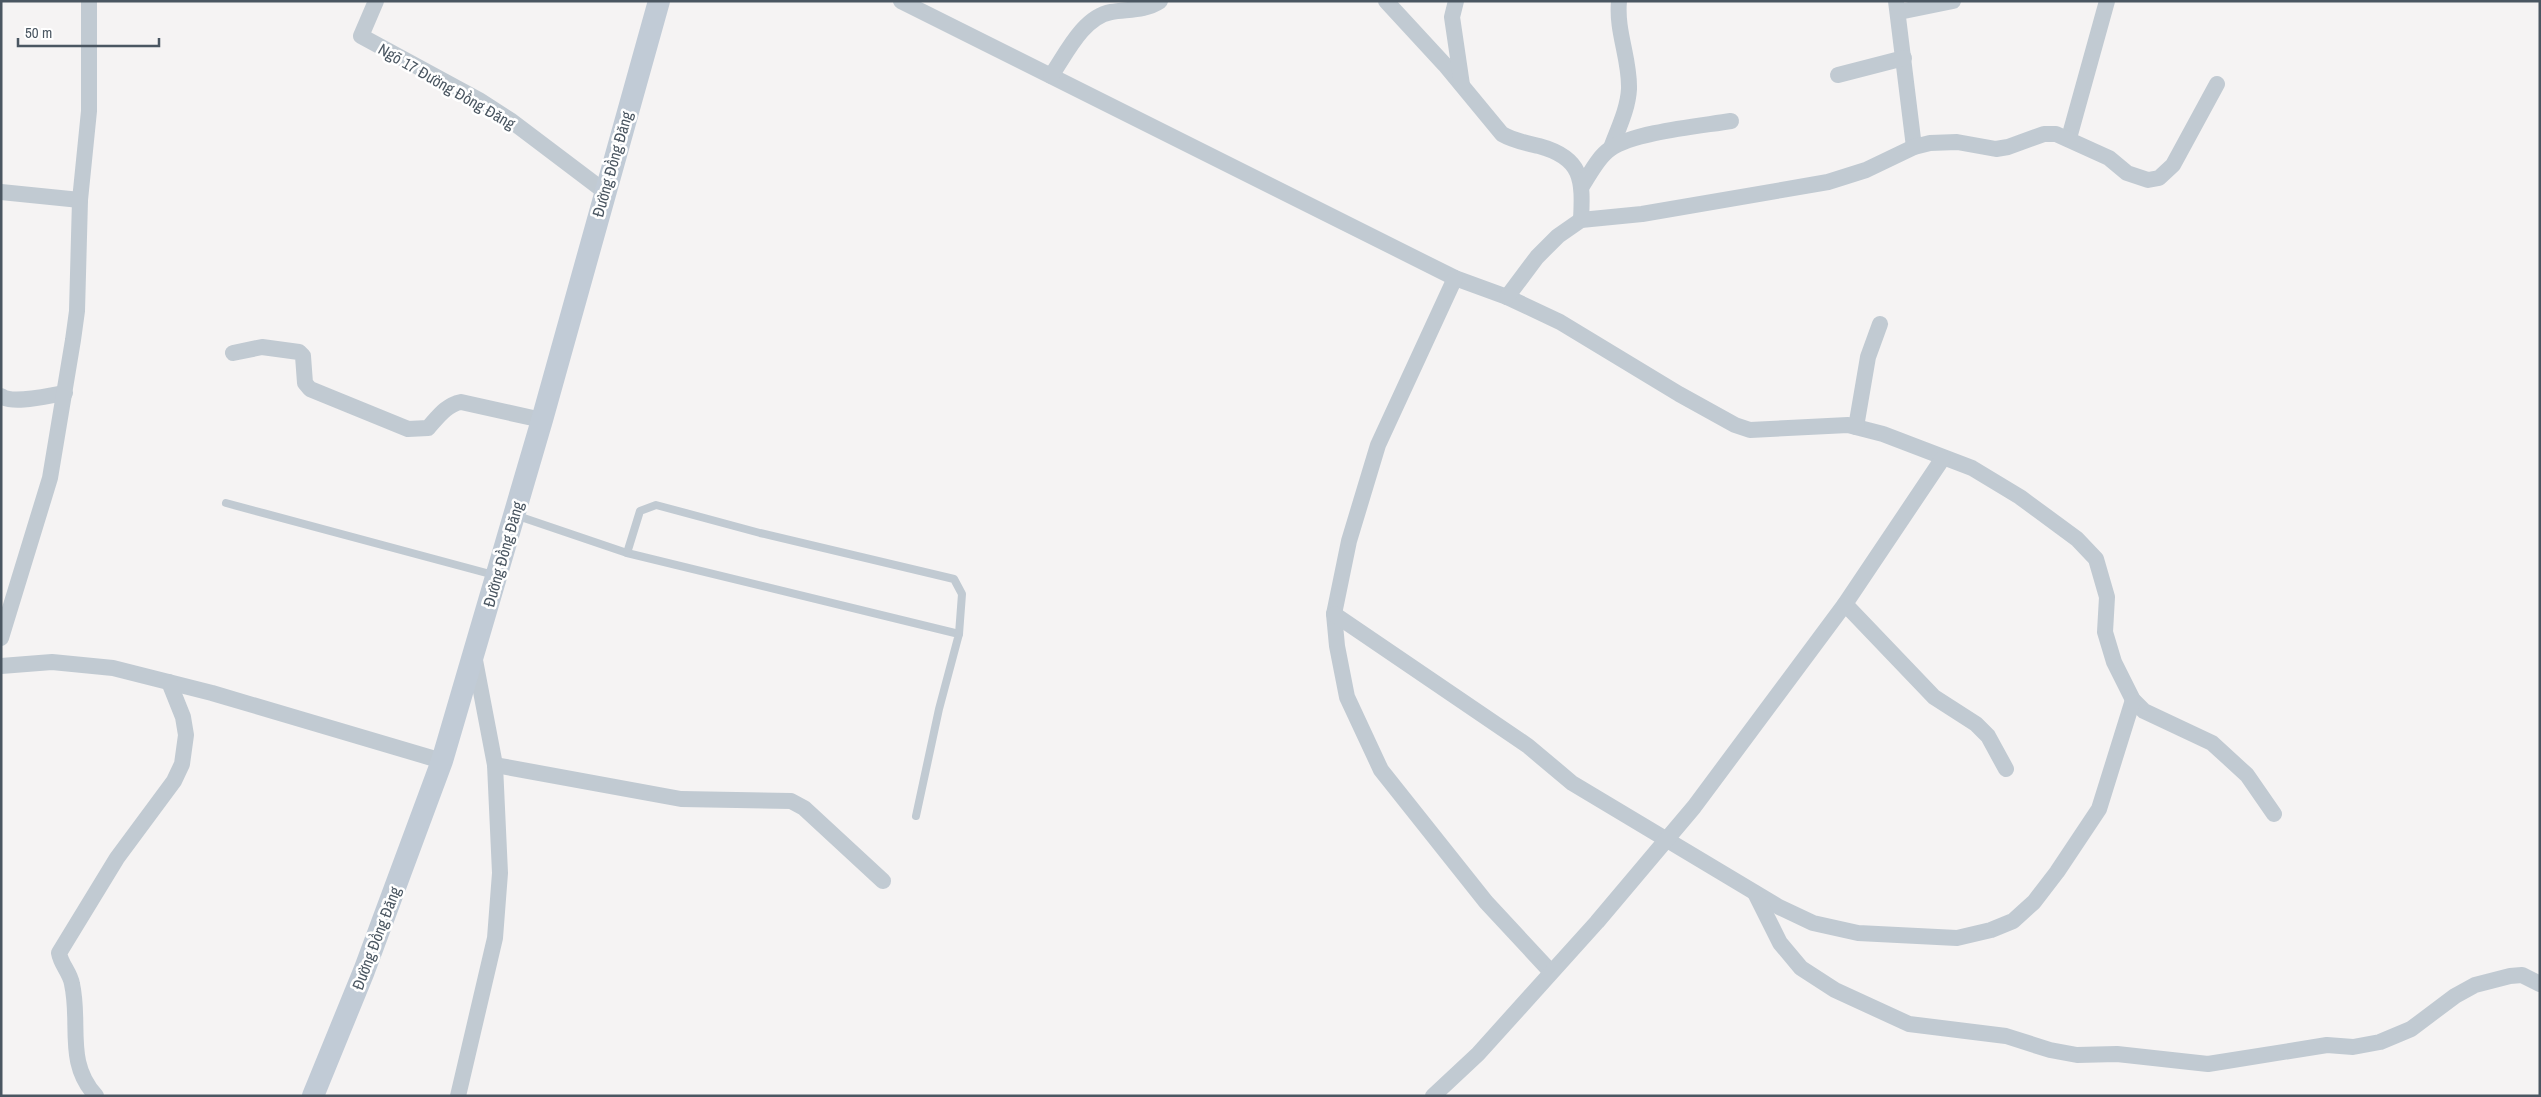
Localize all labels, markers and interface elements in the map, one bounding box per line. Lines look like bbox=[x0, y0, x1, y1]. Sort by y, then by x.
scale bar bbox=[18, 15, 159, 47]
text: 50 m bbox=[25, 22, 52, 43]
street label: Ngõ 17 Đường Đồng Đăng bbox=[375, 38, 520, 135]
street label: Đường Đồng Đăng bbox=[586, 108, 638, 219]
street label: Đường Đồng Đăng bbox=[477, 498, 529, 609]
street label: Đường Đồng Đăng bbox=[346, 883, 406, 993]

